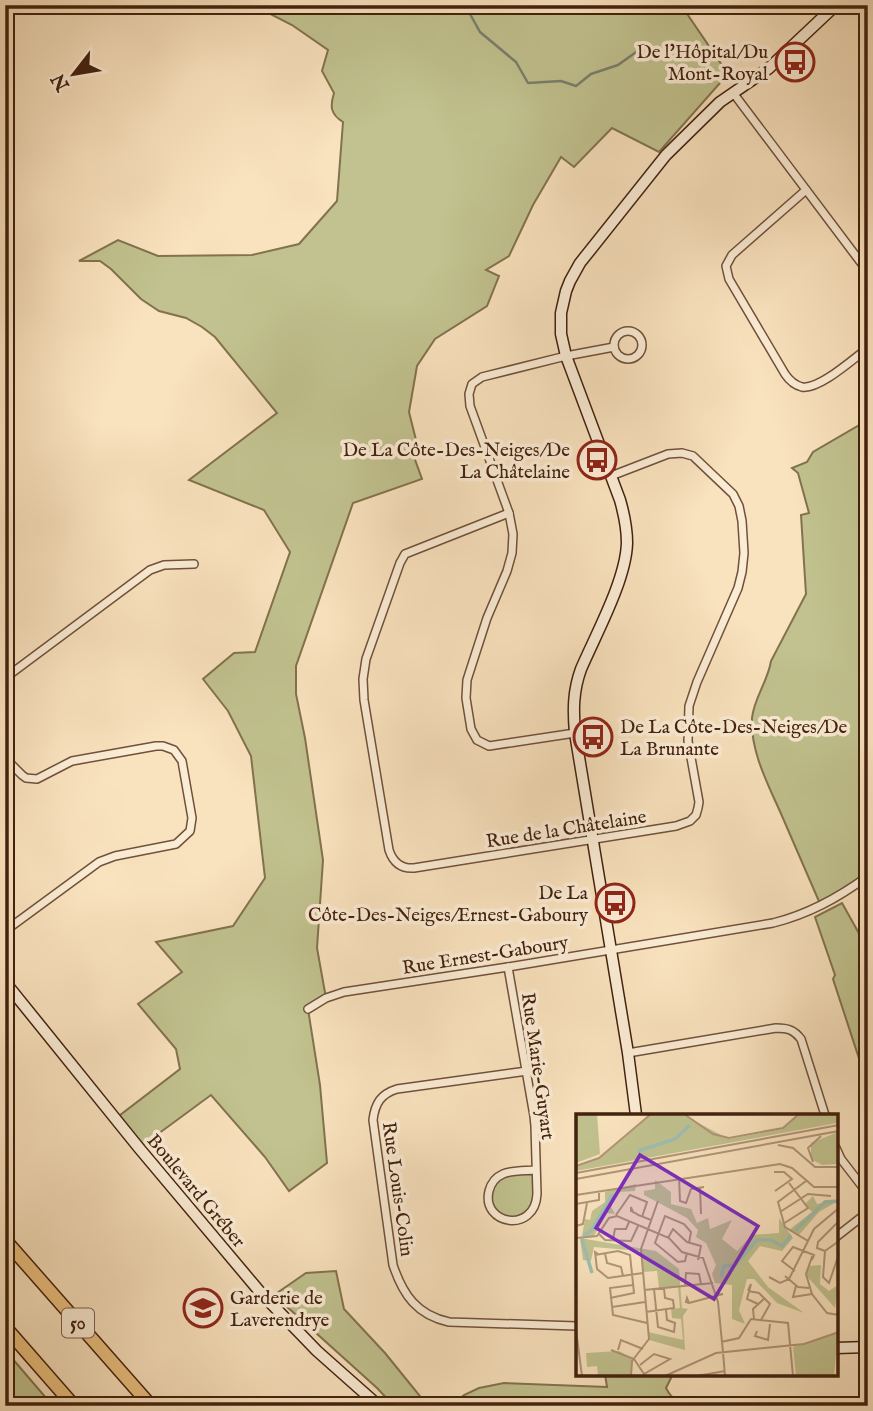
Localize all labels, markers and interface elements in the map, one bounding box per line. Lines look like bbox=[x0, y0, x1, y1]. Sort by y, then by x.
north arrow bbox=[38, 38, 108, 108]
place label: De l'Hôpital/Du Mont-Royal bbox=[636, 41, 769, 87]
bus stop icon: De l'Hôpital/Du Mont-Royal bbox=[774, 41, 816, 83]
text: N bbox=[46, 68, 76, 96]
place label: De La Côte-Des-Neiges/De La Châtelaine bbox=[343, 439, 570, 485]
bus stop icon: De La Côte-Des-Neiges/De La Châtelaine bbox=[576, 439, 618, 481]
bus stop icon: De La Côte-Des-Neiges/De La Brunante bbox=[572, 716, 614, 758]
place label: De La Côte-Des-Neiges/De La Brunante bbox=[620, 716, 848, 762]
street label: Rue de la Châtelaine bbox=[484, 805, 649, 855]
place label: De La Côte-Des-Neiges/Ernest-Gaboury bbox=[308, 882, 589, 928]
bus stop icon: De La Côte-Des-Neiges/Ernest-Gaboury bbox=[594, 882, 636, 924]
street label: Rue Ernest-Gaboury bbox=[401, 931, 571, 981]
street label: Rue Marie-Guyart bbox=[515, 991, 559, 1142]
inset map bbox=[576, 1114, 838, 1376]
street label: Rue Louis-Colin bbox=[376, 1120, 418, 1258]
street label: Boulevard Gréber bbox=[141, 1130, 250, 1253]
school or university icon: Garderie de Laverendrye bbox=[182, 1287, 224, 1329]
place label: Garderie de Laverendrye bbox=[230, 1287, 330, 1333]
road number: 50 bbox=[62, 1308, 94, 1338]

